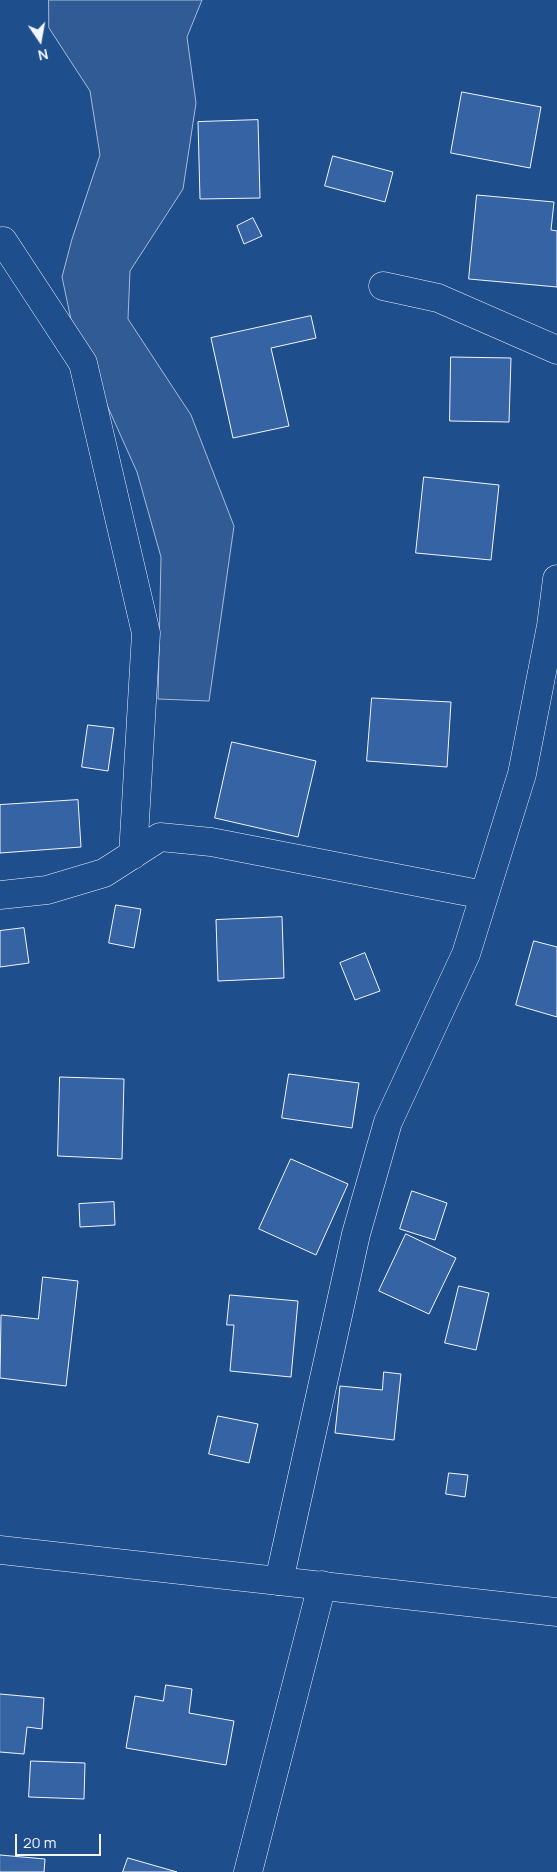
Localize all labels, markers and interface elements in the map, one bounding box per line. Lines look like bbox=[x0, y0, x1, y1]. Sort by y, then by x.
north arrow bbox=[15, 15, 65, 65]
text: N bbox=[36, 45, 50, 65]
scale bar bbox=[18, 1824, 104, 1856]
text: 20 m bbox=[23, 1832, 56, 1853]

